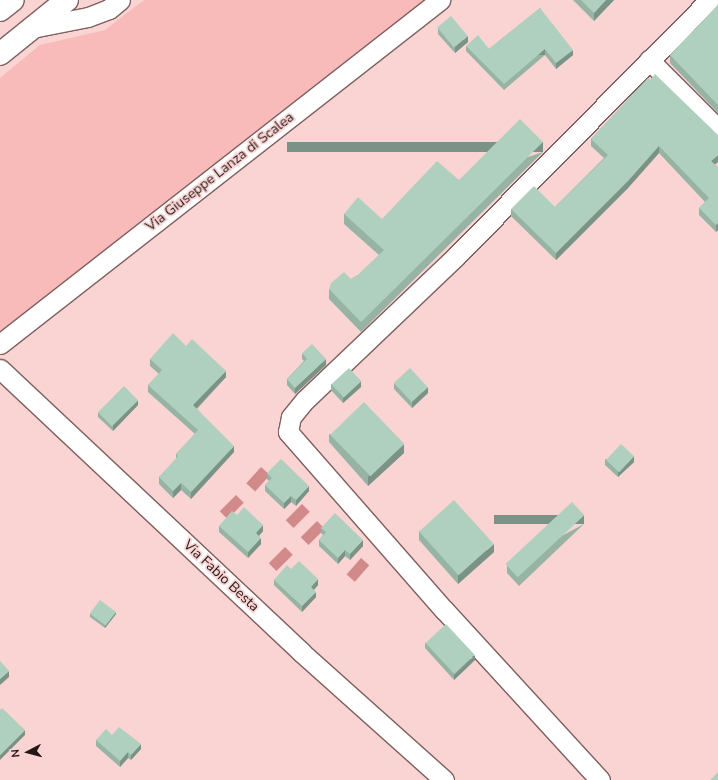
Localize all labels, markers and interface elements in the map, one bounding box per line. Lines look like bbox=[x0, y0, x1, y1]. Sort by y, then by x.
street label: Via Giuseppe Lanza di Scalea bbox=[143, 109, 297, 235]
street label: Via Fabio Besta bbox=[180, 537, 262, 615]
north arrow bbox=[8, 732, 48, 772]
text: N bbox=[8, 748, 23, 758]

